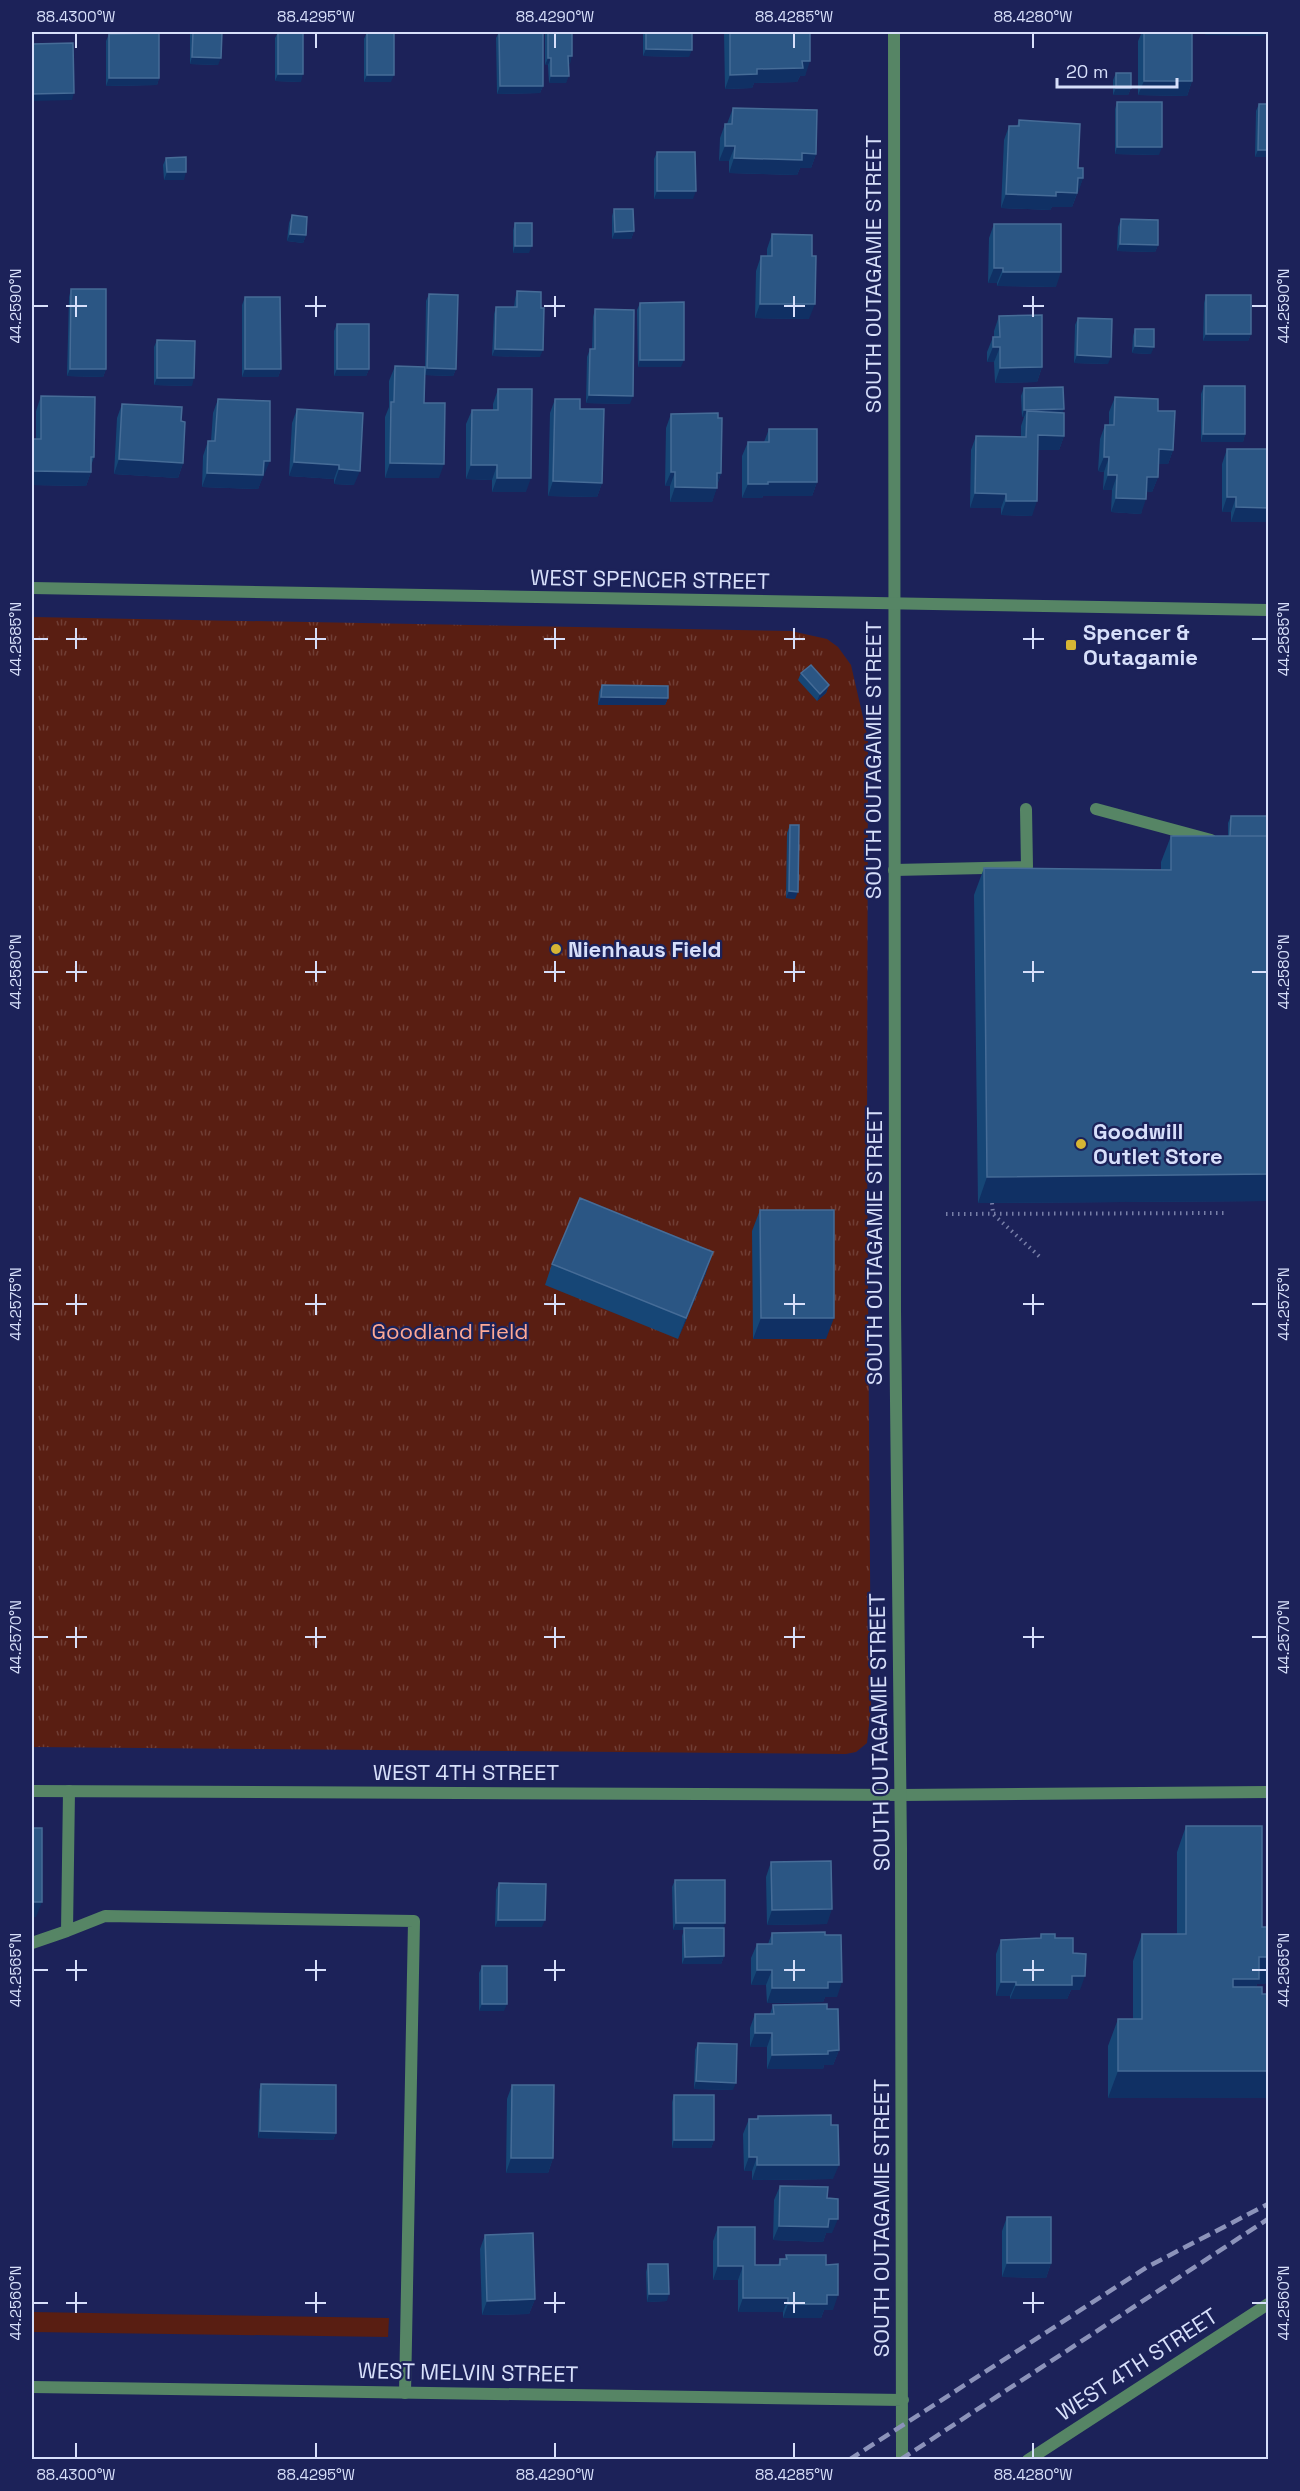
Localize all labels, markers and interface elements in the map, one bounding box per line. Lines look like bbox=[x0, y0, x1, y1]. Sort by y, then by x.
text: 88.4300°W bbox=[37, 7, 116, 26]
text: 88.4295°W bbox=[277, 7, 355, 26]
text: 88.4290°W bbox=[516, 7, 594, 26]
text: 88.4285°W bbox=[755, 7, 833, 26]
text: 88.4280°W bbox=[994, 7, 1072, 26]
scale bar bbox=[1057, 51, 1177, 89]
text: 20 m bbox=[1066, 60, 1109, 83]
street label: SOUTH OUTAGAMIE STREET bbox=[859, 135, 887, 413]
text: 44.2590°N bbox=[6, 268, 25, 344]
text: 44.2590°N bbox=[1274, 268, 1293, 344]
street label: WEST SPENCER STREET bbox=[530, 563, 770, 595]
text: 44.2585°N bbox=[6, 602, 25, 676]
text: 44.2585°N bbox=[1274, 602, 1293, 676]
place label: Spencer & Outagamie bbox=[1083, 618, 1198, 671]
street label: SOUTH OUTAGAMIE STREET bbox=[859, 621, 887, 899]
marker: Spencer & Outagamie bbox=[1064, 638, 1078, 652]
text: 44.2580°N bbox=[6, 934, 25, 1010]
text: 44.2580°N bbox=[1274, 934, 1293, 1010]
place label: Nienhaus Field bbox=[568, 935, 722, 963]
marker: Nienhaus Field bbox=[549, 942, 563, 956]
street label: SOUTH OUTAGAMIE STREET bbox=[860, 1107, 888, 1385]
place label: Goodwill Outlet Store bbox=[1093, 1117, 1223, 1170]
marker: Goodwill Outlet Store bbox=[1074, 1137, 1088, 1151]
text: 44.2575°N bbox=[6, 1267, 25, 1341]
text: 44.2575°N bbox=[1274, 1267, 1293, 1341]
park label: Goodland Field bbox=[371, 1317, 529, 1345]
street label: SOUTH OUTAGAMIE STREET bbox=[863, 1593, 895, 1871]
text: 44.2570°N bbox=[6, 1600, 25, 1674]
text: 44.2570°N bbox=[1274, 1600, 1293, 1674]
street label: WEST 4TH STREET bbox=[373, 1758, 559, 1786]
text: 44.2565°N bbox=[6, 1933, 25, 2007]
text: 44.2565°N bbox=[1274, 1933, 1293, 2007]
street label: SOUTH OUTAGAMIE STREET bbox=[867, 2079, 895, 2357]
text: 44.2560°N bbox=[6, 2265, 25, 2341]
text: 44.2560°N bbox=[1274, 2265, 1293, 2341]
street label: WEST 4TH STREET bbox=[1051, 2301, 1223, 2427]
street label: WEST MELVIN STREET bbox=[357, 2356, 579, 2388]
text: 88.4300°W bbox=[37, 2465, 116, 2484]
text: 88.4295°W bbox=[277, 2465, 355, 2484]
text: 88.4290°W bbox=[516, 2465, 594, 2484]
text: 88.4285°W bbox=[755, 2465, 833, 2484]
text: 88.4280°W bbox=[994, 2465, 1072, 2484]

